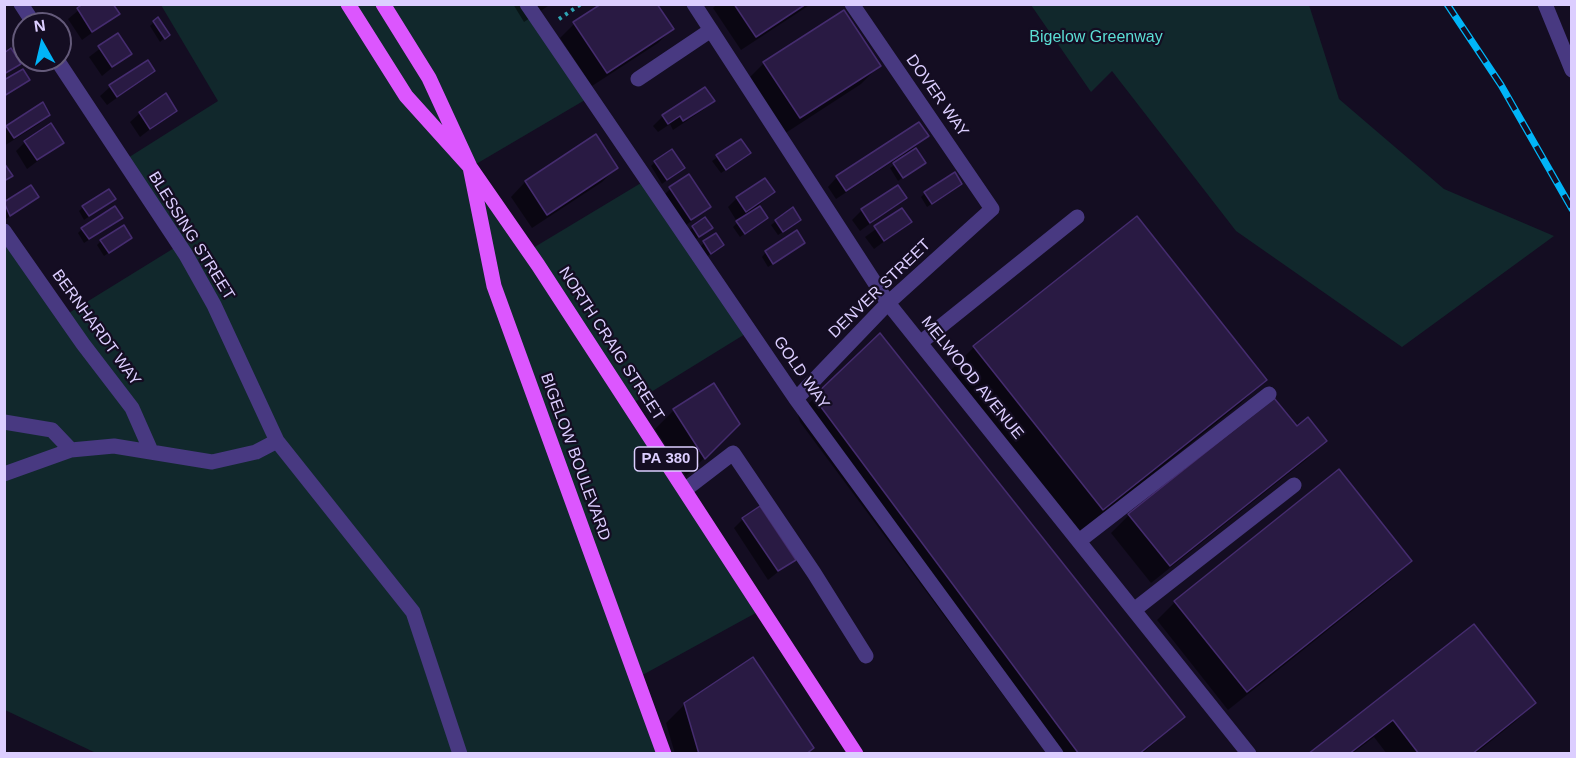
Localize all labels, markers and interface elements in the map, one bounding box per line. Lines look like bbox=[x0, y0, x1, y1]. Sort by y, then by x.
north arrow bbox=[12, 12, 72, 72]
text: N bbox=[33, 16, 47, 35]
park label: Bigelow Greenway bbox=[1029, 28, 1163, 48]
street label: DOVER WAY bbox=[902, 51, 972, 141]
street label: BLESSING STREET bbox=[144, 168, 238, 304]
street label: DENVER STREET bbox=[825, 235, 935, 343]
street label: NORTH CRAIG STREET bbox=[554, 264, 668, 424]
street label: BERNHARDT WAY bbox=[47, 266, 145, 390]
street label: MELWOOD AVENUE bbox=[917, 313, 1027, 443]
street label: GOLD WAY bbox=[769, 333, 833, 413]
street label: BIGELOW BOULEVARD bbox=[536, 371, 614, 543]
road number: PA 380 bbox=[634, 447, 698, 471]

